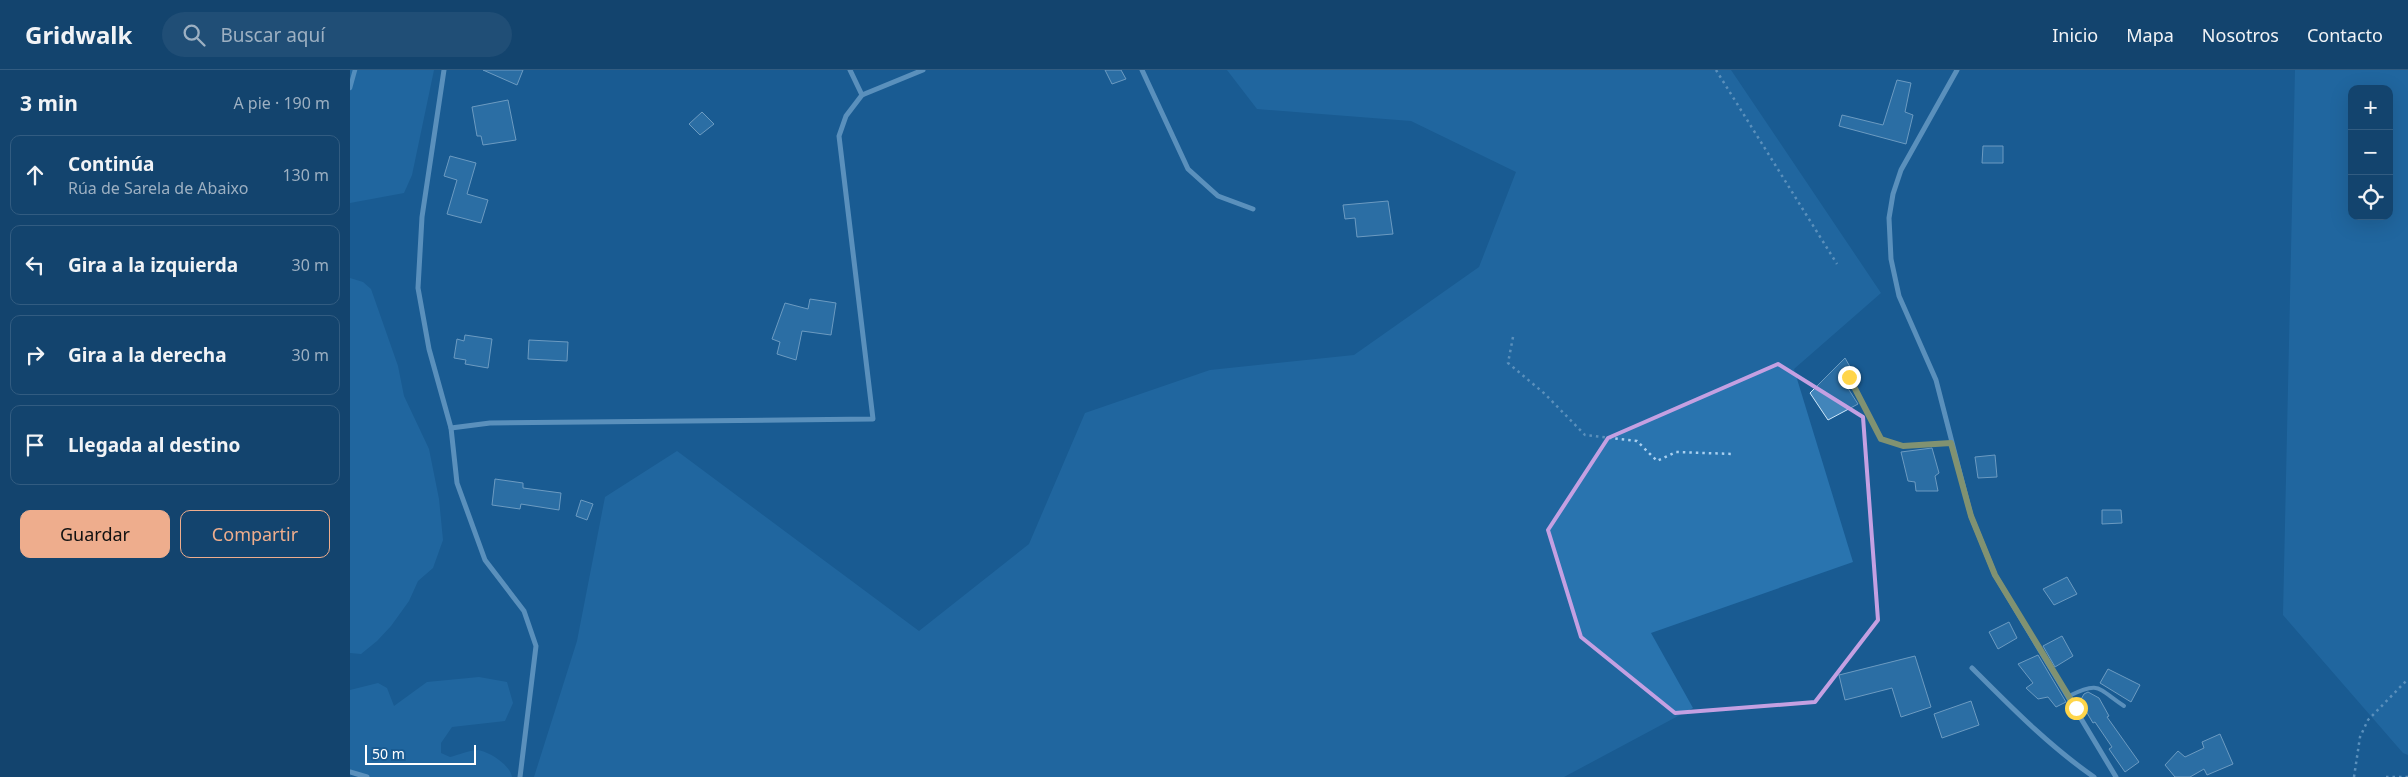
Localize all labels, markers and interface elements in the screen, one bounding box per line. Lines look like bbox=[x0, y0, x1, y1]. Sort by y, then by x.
search box bbox=[162, 12, 512, 57]
text: Gridwalk bbox=[25, 18, 132, 51]
icon: search bbox=[180, 21, 208, 49]
text: Buscar aquí bbox=[220, 22, 325, 48]
text: Inicio bbox=[2052, 23, 2098, 47]
text: Mapa bbox=[2126, 23, 2174, 47]
text: Nosotros bbox=[2202, 23, 2279, 47]
text: Contacto bbox=[2307, 23, 2383, 47]
map controls bbox=[2348, 85, 2393, 220]
button: + bbox=[2348, 85, 2393, 130]
text: 3 min bbox=[20, 89, 78, 117]
text: A pie · 190 m bbox=[233, 92, 330, 114]
button: − bbox=[2348, 130, 2393, 175]
text: Continúa bbox=[68, 151, 154, 177]
icon: ahead bbox=[21, 161, 49, 189]
text: 130 m bbox=[282, 164, 329, 186]
button: locate bbox=[2348, 175, 2393, 220]
text: Rúa de Sarela de Abaixo bbox=[68, 177, 248, 199]
icon: left bbox=[21, 251, 49, 279]
text: Gira a la izquierda bbox=[68, 252, 238, 278]
text: 30 m bbox=[292, 254, 329, 276]
icon: right bbox=[21, 341, 49, 369]
text: Gira a la derecha bbox=[68, 342, 227, 368]
text: 30 m bbox=[292, 344, 329, 366]
route end bbox=[1838, 366, 1861, 389]
icon: arrive bbox=[21, 431, 49, 459]
text: Llegada al destino bbox=[68, 432, 240, 458]
button: Guardar bbox=[20, 510, 170, 558]
button: Compartir bbox=[180, 510, 330, 558]
route start bbox=[2065, 697, 2088, 720]
scale bar bbox=[365, 742, 476, 765]
text: 50 m bbox=[372, 744, 405, 763]

